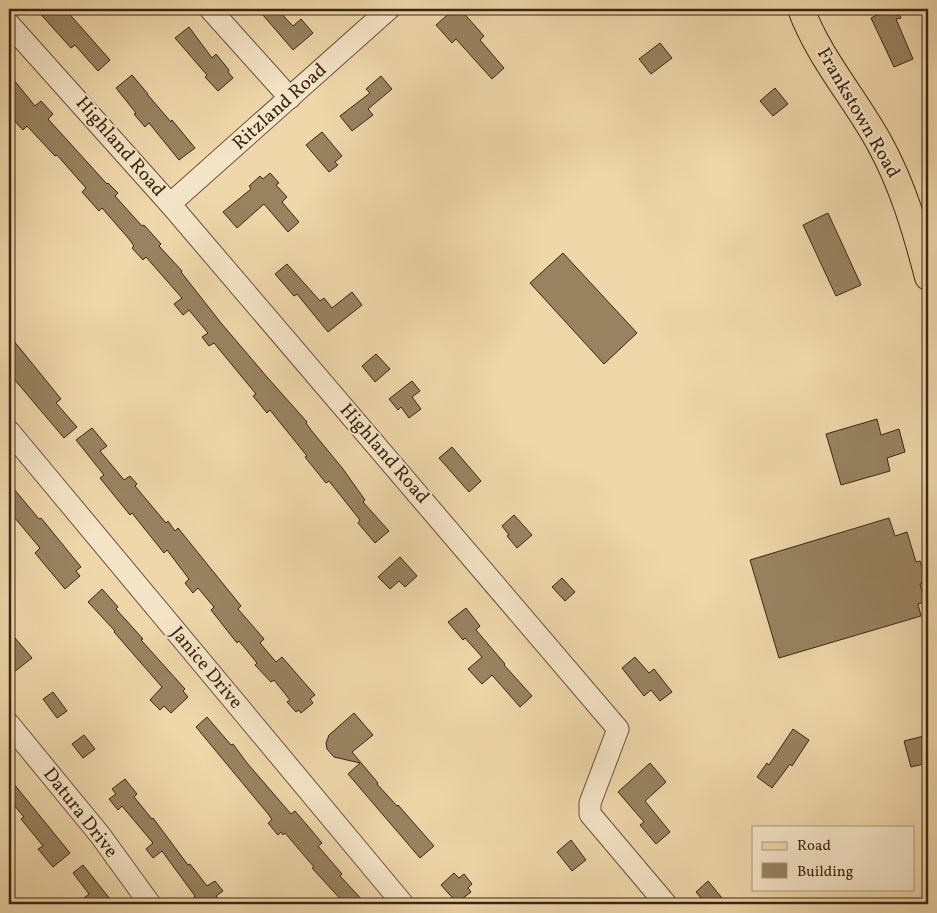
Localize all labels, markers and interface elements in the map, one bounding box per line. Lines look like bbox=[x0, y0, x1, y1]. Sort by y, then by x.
street label: Frankstown Road bbox=[810, 43, 906, 183]
street label: Ritzland Road bbox=[227, 58, 333, 156]
street label: Highland Road bbox=[69, 91, 171, 203]
street label: Highland Road bbox=[333, 398, 435, 510]
street label: Janice Drive bbox=[164, 621, 248, 715]
street label: Datura Drive bbox=[36, 762, 124, 864]
legend bbox=[752, 826, 914, 890]
text: Road bbox=[797, 836, 831, 857]
text: Building bbox=[797, 862, 854, 883]

